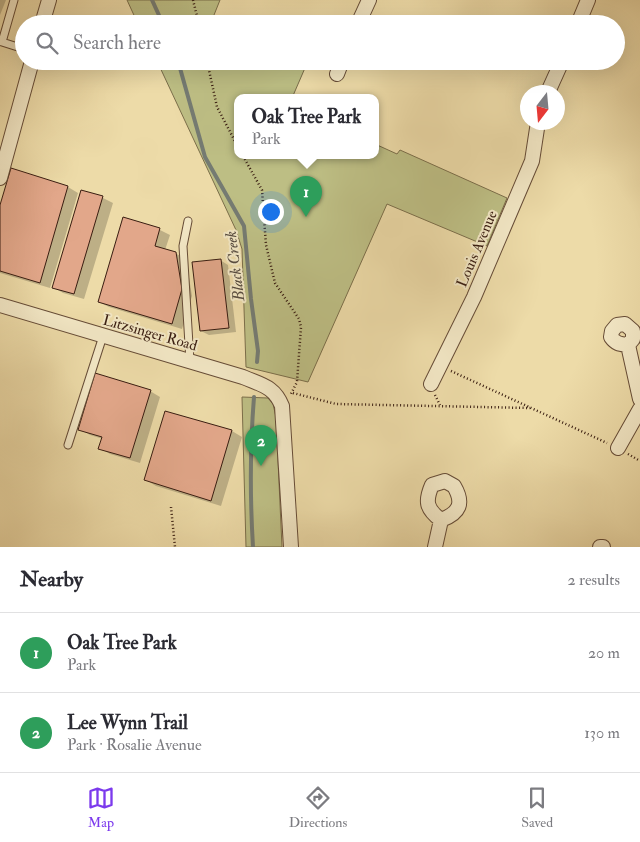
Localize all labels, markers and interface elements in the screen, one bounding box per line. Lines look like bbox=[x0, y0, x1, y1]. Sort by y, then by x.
search box bbox=[15, 15, 625, 70]
icon: search bbox=[33, 29, 61, 57]
text: Search here bbox=[73, 31, 161, 55]
north arrow bbox=[520, 85, 565, 130]
popup bbox=[234, 94, 379, 159]
text: Oak Tree Park bbox=[252, 105, 361, 129]
text: Park bbox=[252, 129, 281, 149]
pin: 1 bbox=[290, 176, 322, 217]
your location bbox=[258, 199, 284, 225]
street label: Louis Avenue bbox=[452, 208, 502, 290]
water label: Black Creek bbox=[221, 229, 249, 303]
street label: Litzsinger Road bbox=[101, 310, 200, 356]
pin: 2 bbox=[245, 425, 277, 466]
text: Nearby bbox=[20, 566, 83, 593]
text: 2 results bbox=[567, 570, 620, 590]
text: Oak Tree Park bbox=[67, 631, 177, 655]
text: 1 bbox=[33, 643, 39, 663]
text: 20 m bbox=[588, 643, 620, 663]
text: Park bbox=[67, 655, 96, 675]
text: Lee Wynn Trail bbox=[67, 711, 188, 735]
text: 2 bbox=[32, 723, 40, 743]
text: 130 m bbox=[584, 723, 620, 743]
text: Park · Rosalie Avenue bbox=[67, 735, 202, 755]
tab: Map bbox=[87, 784, 115, 831]
tab: Directions bbox=[289, 784, 347, 831]
tab: Saved bbox=[521, 784, 553, 831]

